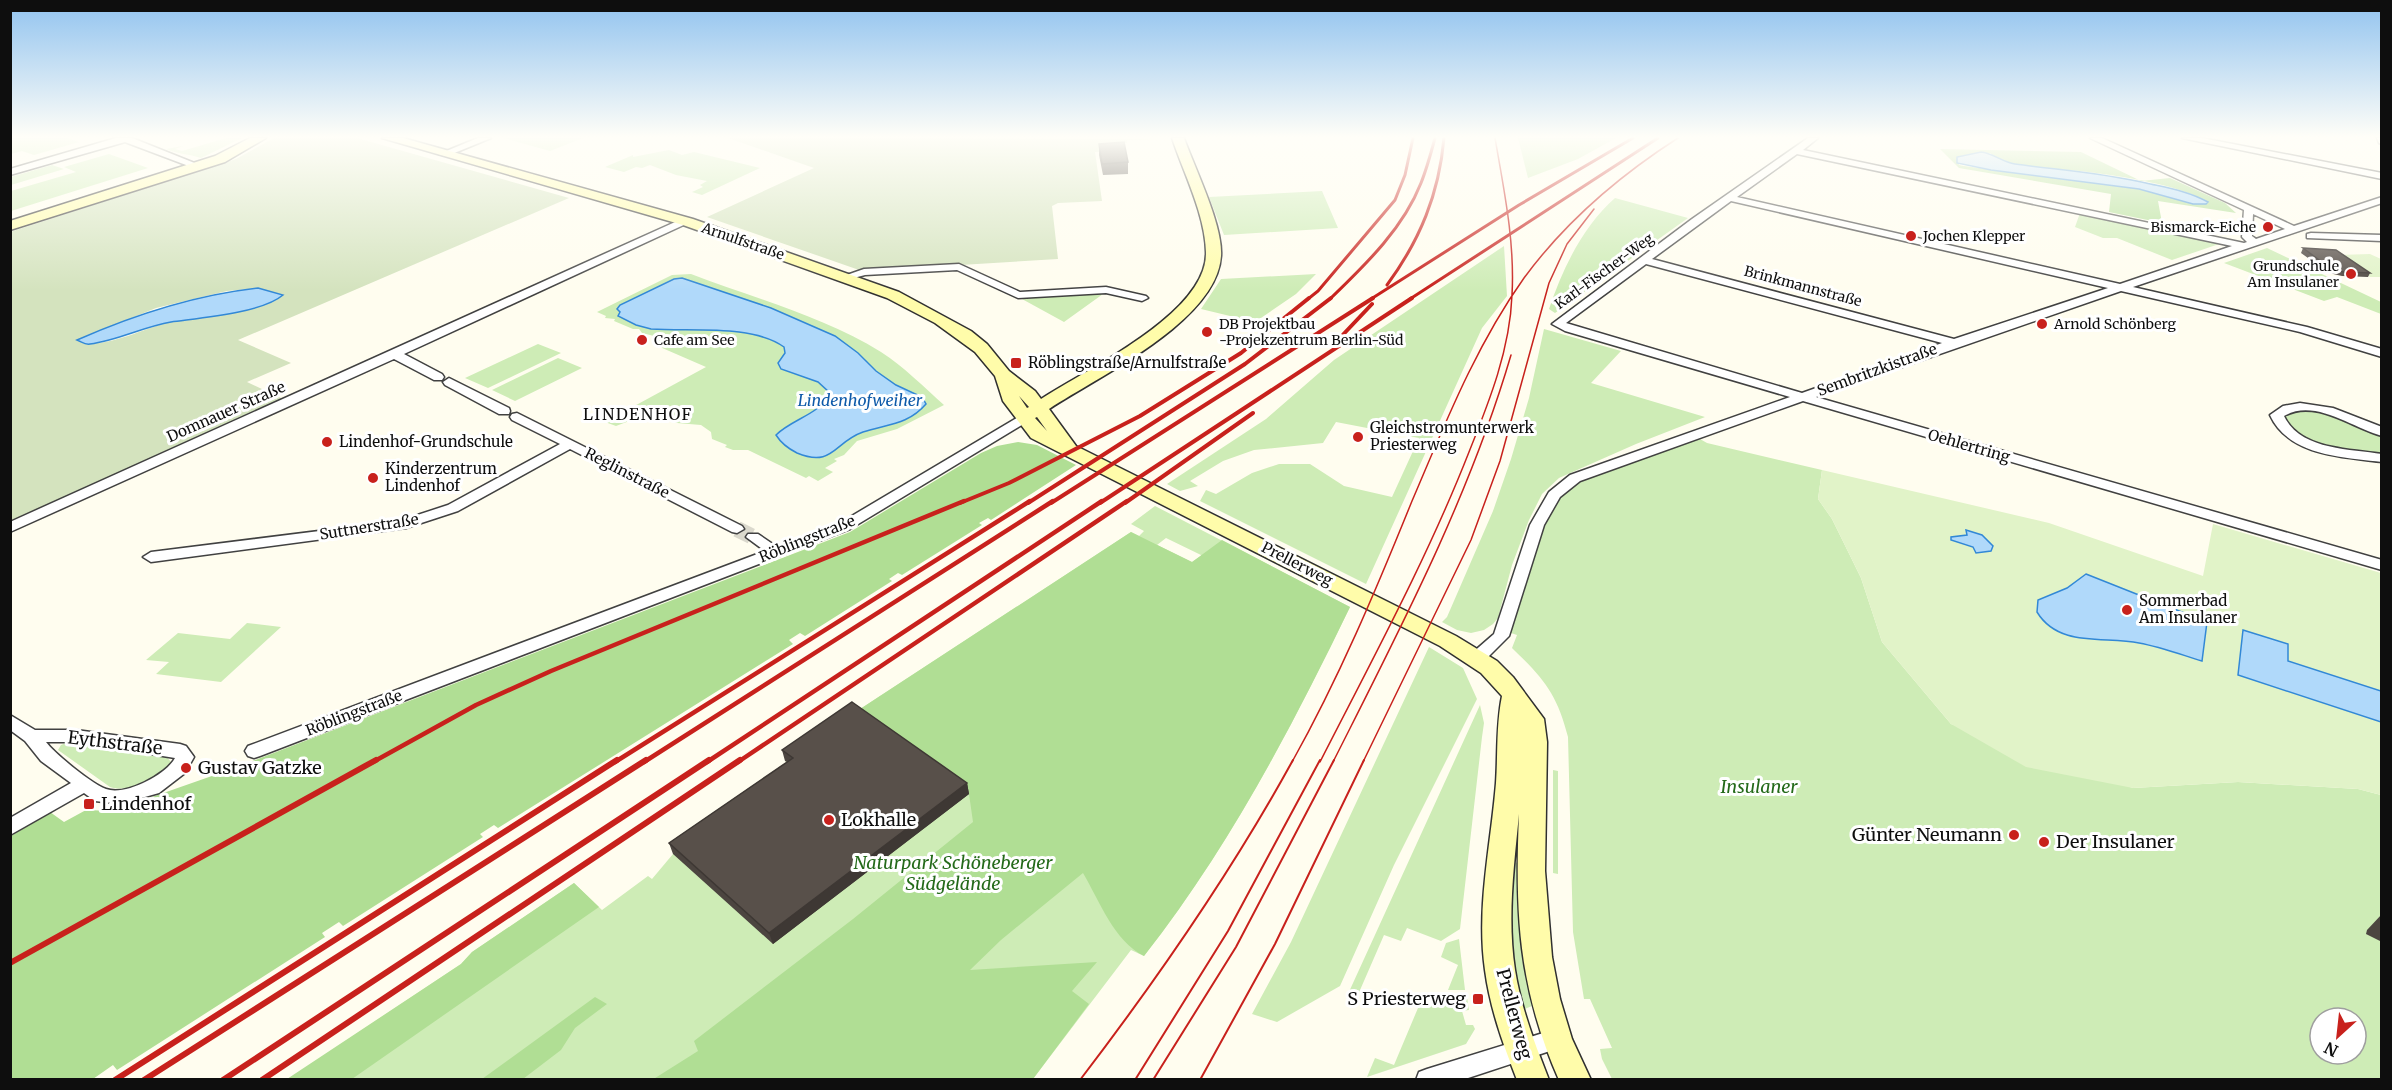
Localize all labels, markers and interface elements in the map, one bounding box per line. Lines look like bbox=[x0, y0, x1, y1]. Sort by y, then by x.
street label: Arnulfstraße bbox=[698, 218, 787, 264]
place label: Bismarck-Eiche bbox=[2151, 218, 2256, 236]
marker: Bismarck-Eiche bbox=[2261, 220, 2275, 234]
place label: Jochen Klepper bbox=[1922, 227, 2025, 245]
street label: Karl-Fischer-Weg bbox=[1551, 229, 1657, 313]
marker: Jochen Klepper bbox=[1904, 229, 1918, 243]
place label: Grundschule Am Insulaner bbox=[2246, 257, 2339, 291]
street label: Brinkmannstraße bbox=[1742, 262, 1864, 310]
marker: Grundschule Am Insulaner bbox=[2344, 267, 2358, 281]
place label: DB Projektbau -Projekzentrum Berlin-Süd bbox=[1219, 315, 1404, 349]
place label: Arnold Schönberg bbox=[2053, 315, 2177, 333]
marker: Arnold Schönberg bbox=[2035, 317, 2049, 331]
marker: DB Projektbau -Projekzentrum Berlin-Süd bbox=[1200, 325, 1214, 339]
place label: Cafe am See bbox=[654, 331, 735, 349]
marker: Cafe am See bbox=[635, 333, 649, 347]
street label: Sembritzkistraße bbox=[1814, 339, 1940, 400]
place label: Röblingstraße/Arnulfstraße bbox=[1028, 353, 1227, 372]
marker: Röblingstraße/Arnulfstraße bbox=[1009, 356, 1023, 370]
street label: Domnauer Straße bbox=[164, 377, 288, 446]
water label: Lindenhofweiher bbox=[798, 390, 923, 410]
district label: LINDENHOF bbox=[583, 404, 693, 424]
place label: Gleichstromunterwerk Priesterweg bbox=[1370, 418, 1535, 454]
street label: Oehlertring bbox=[1926, 425, 2012, 466]
marker: Gleichstromunterwerk Priesterweg bbox=[1351, 430, 1365, 444]
place label: Lindenhof-Grundschule bbox=[339, 432, 513, 451]
marker: Lindenhof-Grundschule bbox=[320, 435, 334, 449]
street label: Reglinstraße bbox=[582, 443, 673, 502]
place label: Kinderzentrum Lindenhof bbox=[385, 459, 497, 495]
marker: Kinderzentrum Lindenhof bbox=[366, 471, 380, 485]
street label: Suttnerstraße bbox=[318, 509, 420, 544]
street label: Röblingstraße bbox=[756, 511, 858, 566]
street label: Prellerweg bbox=[1258, 537, 1336, 590]
place label: Sommerbad Am Insulaner bbox=[2138, 591, 2237, 627]
marker: Sommerbad Am Insulaner bbox=[2120, 603, 2134, 617]
street label: Röblingstraße bbox=[303, 685, 405, 740]
street label: Eythstraße bbox=[66, 725, 164, 760]
place label: Gustav Gatzke bbox=[198, 756, 322, 779]
marker: Gustav Gatzke bbox=[179, 761, 193, 775]
park label: Insulaner bbox=[1720, 775, 1798, 798]
place label: Lindenhof bbox=[101, 792, 192, 815]
marker: Lindenhof bbox=[82, 797, 96, 811]
place label: Lokhalle bbox=[841, 808, 916, 831]
marker: Lokhalle bbox=[822, 813, 836, 827]
place label: Günter Neumann bbox=[1852, 823, 2002, 846]
marker: Günter Neumann bbox=[2007, 828, 2021, 842]
place label: Der Insulaner bbox=[2056, 830, 2175, 853]
marker: Der Insulaner bbox=[2037, 835, 2051, 849]
park label: Naturpark Schöneberger Südgelände bbox=[854, 851, 1053, 895]
street label: Prellerweg bbox=[1491, 966, 1538, 1062]
place label: S Priesterweg bbox=[1347, 987, 1466, 1010]
marker: S Priesterweg bbox=[1471, 992, 1485, 1006]
north arrow bbox=[2308, 1006, 2368, 1066]
text: N bbox=[2321, 1037, 2341, 1061]

